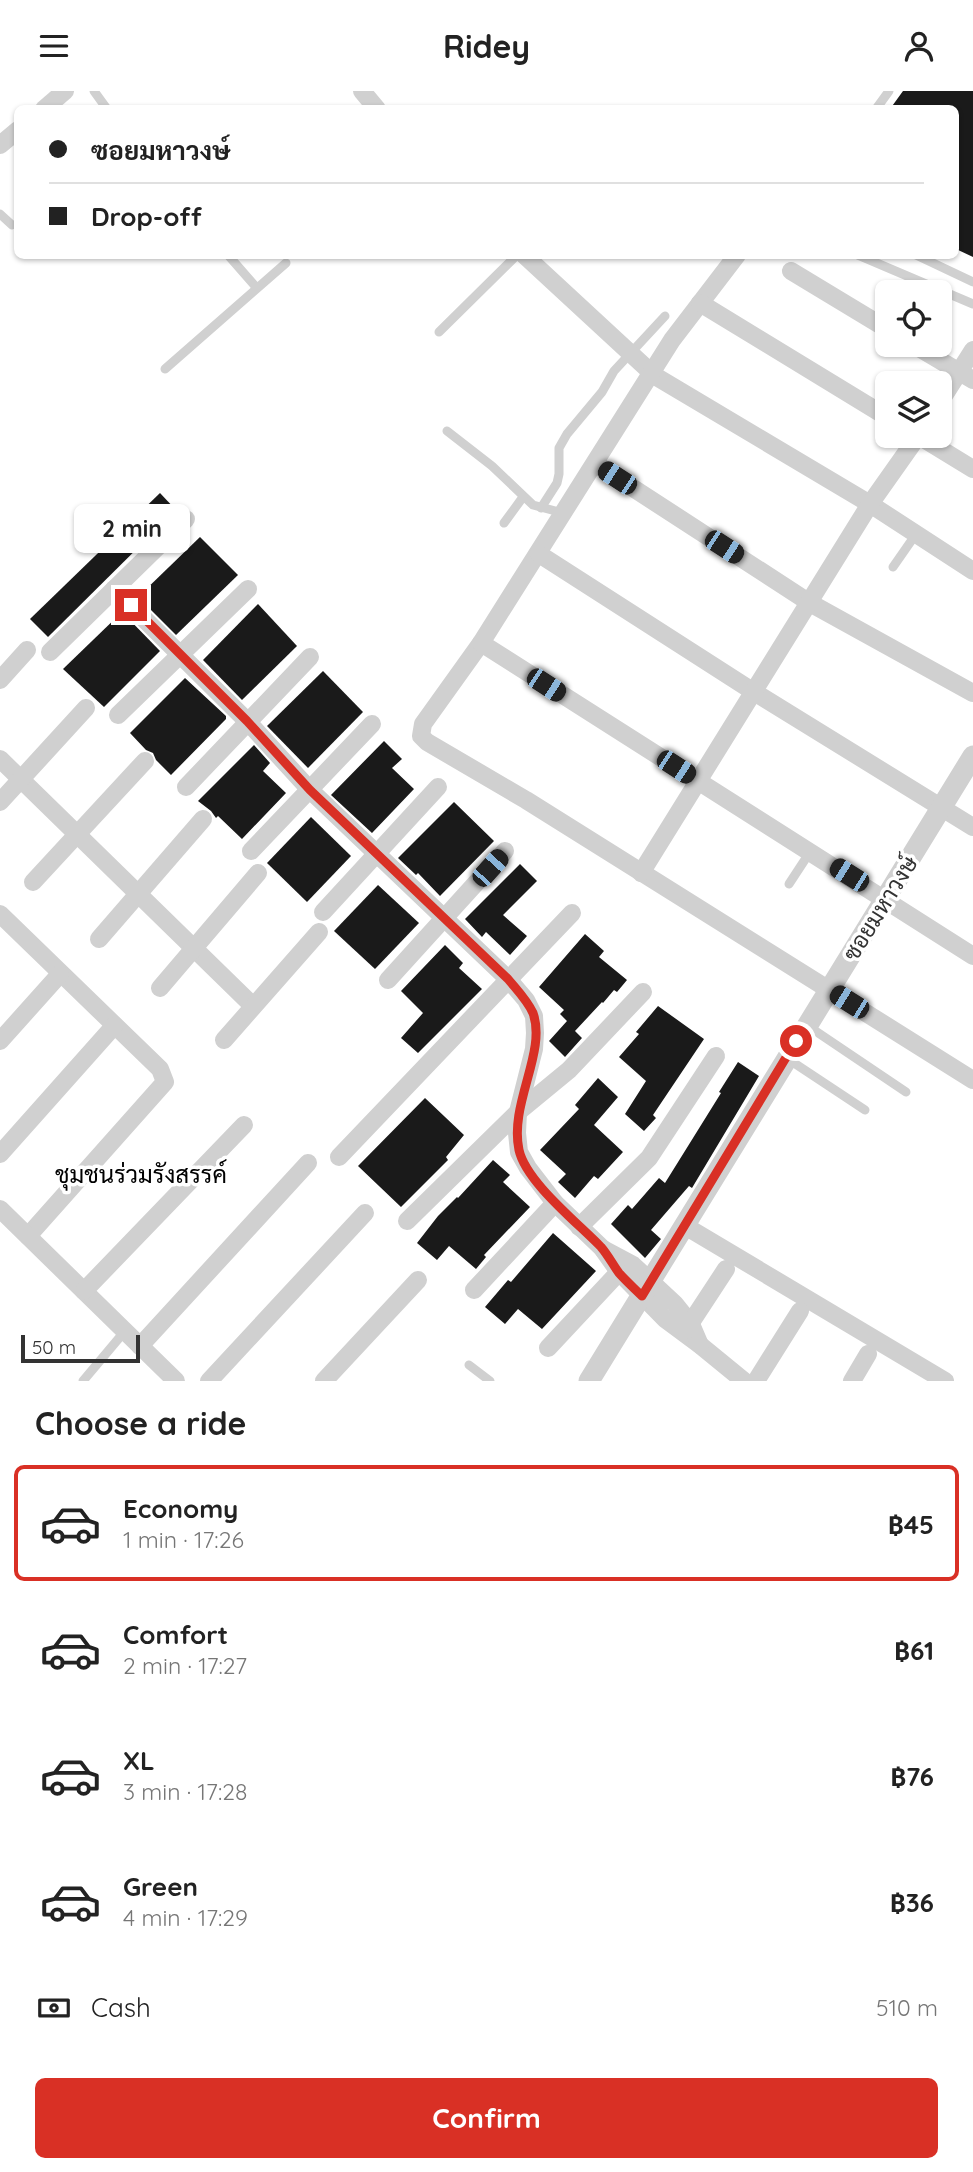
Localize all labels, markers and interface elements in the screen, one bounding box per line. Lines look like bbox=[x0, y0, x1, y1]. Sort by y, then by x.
text: Ridey bbox=[443, 26, 530, 66]
icon: menu bbox=[35, 27, 73, 65]
icon: person bbox=[900, 27, 938, 65]
text: ซอยมหาวงษ์ bbox=[91, 134, 231, 167]
text: Drop-off bbox=[91, 200, 202, 233]
map controls bbox=[875, 280, 952, 448]
button: locate bbox=[875, 280, 952, 357]
button: layers bbox=[875, 371, 952, 448]
car bbox=[594, 458, 641, 498]
callout: 2 min bbox=[73, 503, 189, 553]
text: 2 min bbox=[102, 514, 162, 543]
car bbox=[701, 527, 748, 567]
route end bbox=[115, 589, 147, 621]
car bbox=[523, 665, 570, 705]
car bbox=[653, 747, 700, 787]
car bbox=[469, 845, 512, 891]
street label: ซอยมหาวงษ์ bbox=[835, 849, 924, 966]
car bbox=[826, 855, 873, 895]
car bbox=[826, 982, 873, 1022]
route start bbox=[780, 1025, 812, 1057]
district label: ชุมชนร่วมรังสรรค์ bbox=[55, 1159, 227, 1191]
scale bar bbox=[21, 1332, 140, 1364]
text: 50 m bbox=[32, 1335, 76, 1359]
text: Choose a ride bbox=[35, 1403, 247, 1443]
icon: car bbox=[39, 1492, 102, 1555]
text: Economy bbox=[123, 1492, 238, 1525]
text: ฿45 bbox=[888, 1508, 934, 1541]
text: 1 min · 17:26 bbox=[123, 1525, 244, 1554]
icon: car bbox=[39, 1618, 102, 1681]
text: Comfort bbox=[123, 1618, 228, 1651]
text: ฿61 bbox=[894, 1634, 934, 1667]
text: 2 min · 17:27 bbox=[123, 1651, 247, 1680]
icon: car bbox=[39, 1744, 102, 1807]
text: XL bbox=[123, 1744, 155, 1777]
text: ฿76 bbox=[890, 1760, 934, 1793]
text: 3 min · 17:28 bbox=[123, 1777, 247, 1806]
icon: car bbox=[39, 1870, 102, 1933]
text: Green bbox=[123, 1870, 198, 1903]
text: ฿36 bbox=[890, 1886, 934, 1919]
text: 4 min · 17:29 bbox=[123, 1903, 248, 1932]
icon: cash bbox=[35, 1989, 73, 2027]
text: Cash bbox=[91, 1991, 151, 2024]
text: 510 m bbox=[876, 1993, 938, 2022]
button: Confirm bbox=[35, 2078, 938, 2158]

